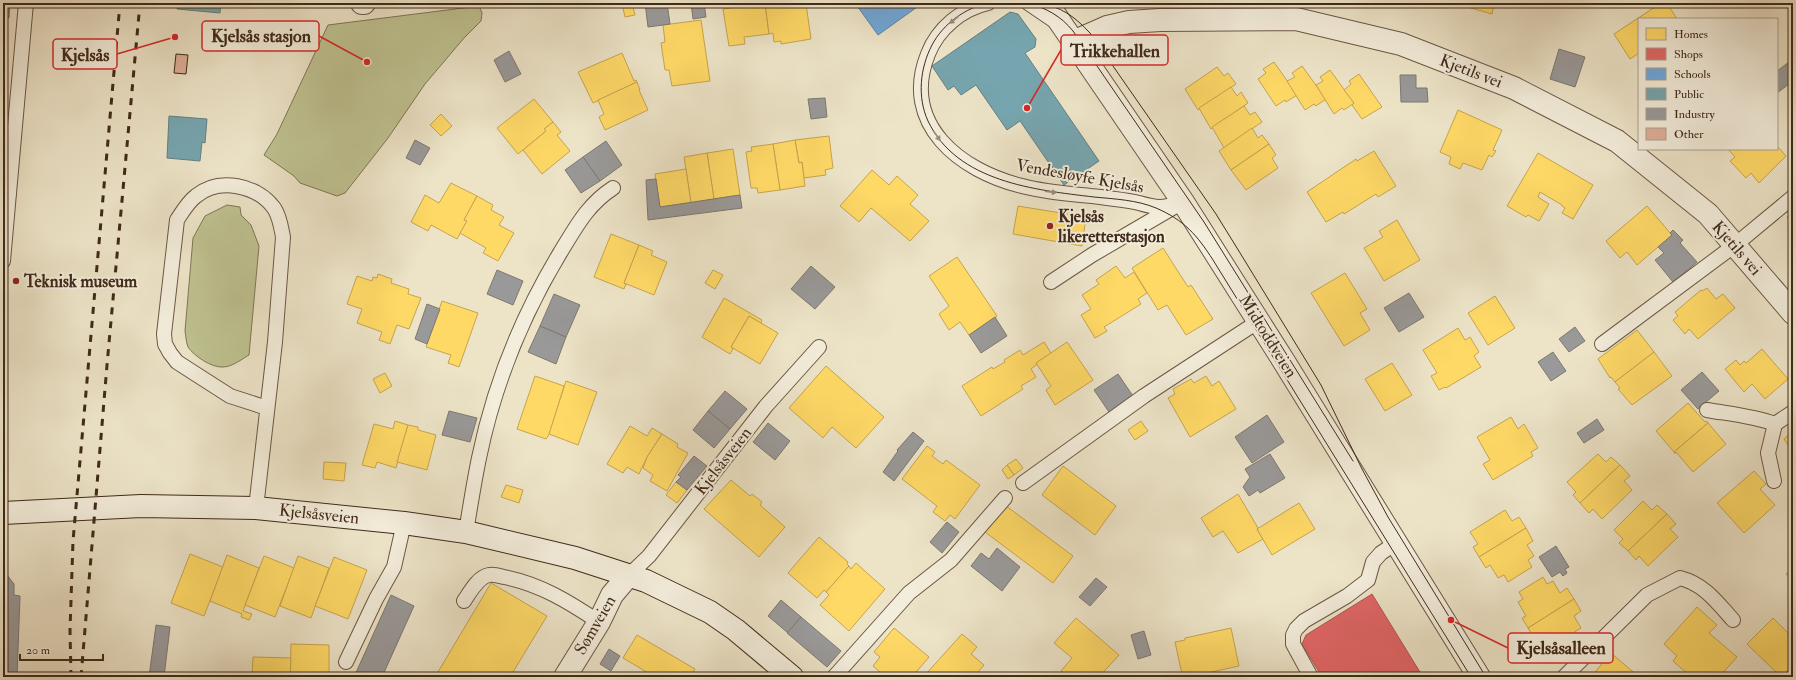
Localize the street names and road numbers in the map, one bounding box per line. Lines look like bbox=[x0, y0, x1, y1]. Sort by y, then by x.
street label: Kjetils vei bbox=[1437, 49, 1506, 93]
street label: Vendesløyfe Kjelsås bbox=[1014, 154, 1146, 199]
street label: Kjetils vei bbox=[1708, 216, 1767, 280]
street label: Midtoddveien bbox=[1234, 291, 1302, 382]
street label: Kjelsåsveien bbox=[690, 423, 756, 499]
street label: Kjelsåsveien bbox=[278, 499, 360, 529]
street label: Sømveien bbox=[570, 591, 620, 658]

